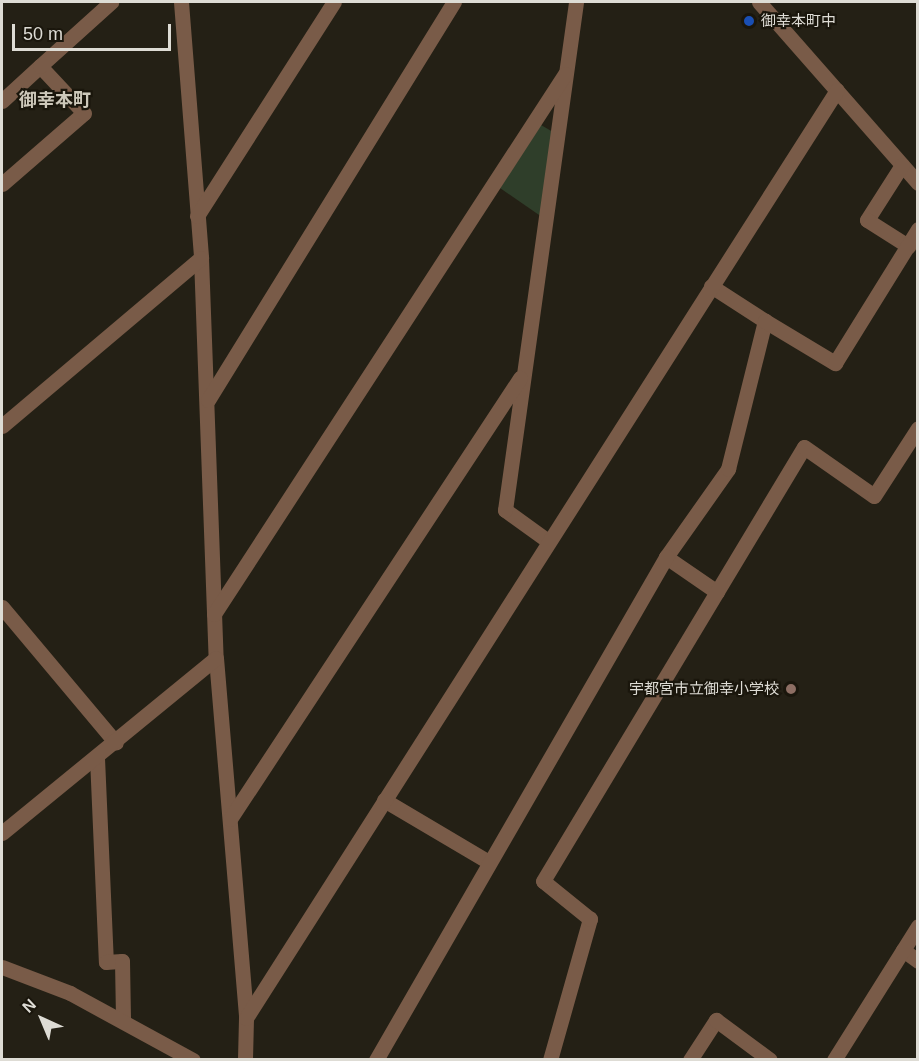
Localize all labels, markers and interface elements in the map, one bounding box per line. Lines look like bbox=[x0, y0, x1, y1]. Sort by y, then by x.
scale bar bbox=[15, 12, 174, 50]
place label: 御幸本町中 bbox=[761, 12, 836, 30]
marker: 御幸本町中 bbox=[742, 14, 756, 28]
text: 50 m bbox=[23, 24, 63, 44]
district label: 御幸本町 bbox=[19, 89, 91, 111]
place label: 宇都宮市立御幸小学校 bbox=[629, 680, 779, 698]
marker: 宇都宮市立御幸小学校 bbox=[784, 682, 798, 696]
north arrow bbox=[12, 989, 72, 1049]
text: N bbox=[19, 996, 39, 1016]

